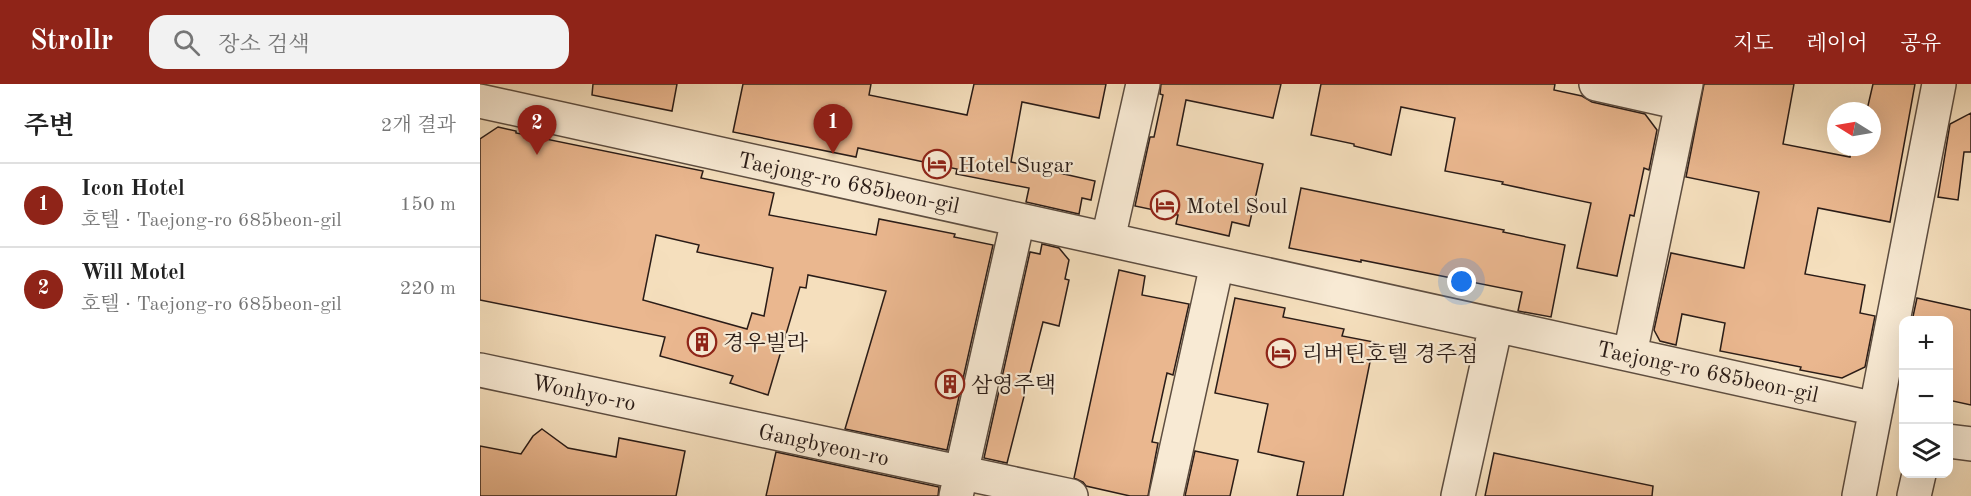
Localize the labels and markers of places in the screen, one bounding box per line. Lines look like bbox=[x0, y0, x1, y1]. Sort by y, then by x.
pin: 1 bbox=[814, 104, 852, 154]
pin: 2 bbox=[518, 106, 556, 155]
hotel icon: Hotel Sugar bbox=[921, 148, 953, 180]
place label: Hotel Sugar bbox=[958, 155, 1073, 177]
hotel icon: Motel Soul bbox=[1149, 189, 1181, 221]
place label: Motel Soul bbox=[1186, 196, 1288, 218]
building icon: 경우빌라 bbox=[686, 326, 718, 358]
place label: 경우빌라 bbox=[723, 332, 809, 355]
hotel icon: 리버틴호텔 경주점 bbox=[1265, 337, 1297, 369]
place label: 리버틴호텔 경주점 bbox=[1302, 343, 1478, 366]
building icon: 삼영주택 bbox=[934, 368, 966, 400]
place label: 삼영주택 bbox=[971, 374, 1056, 397]

